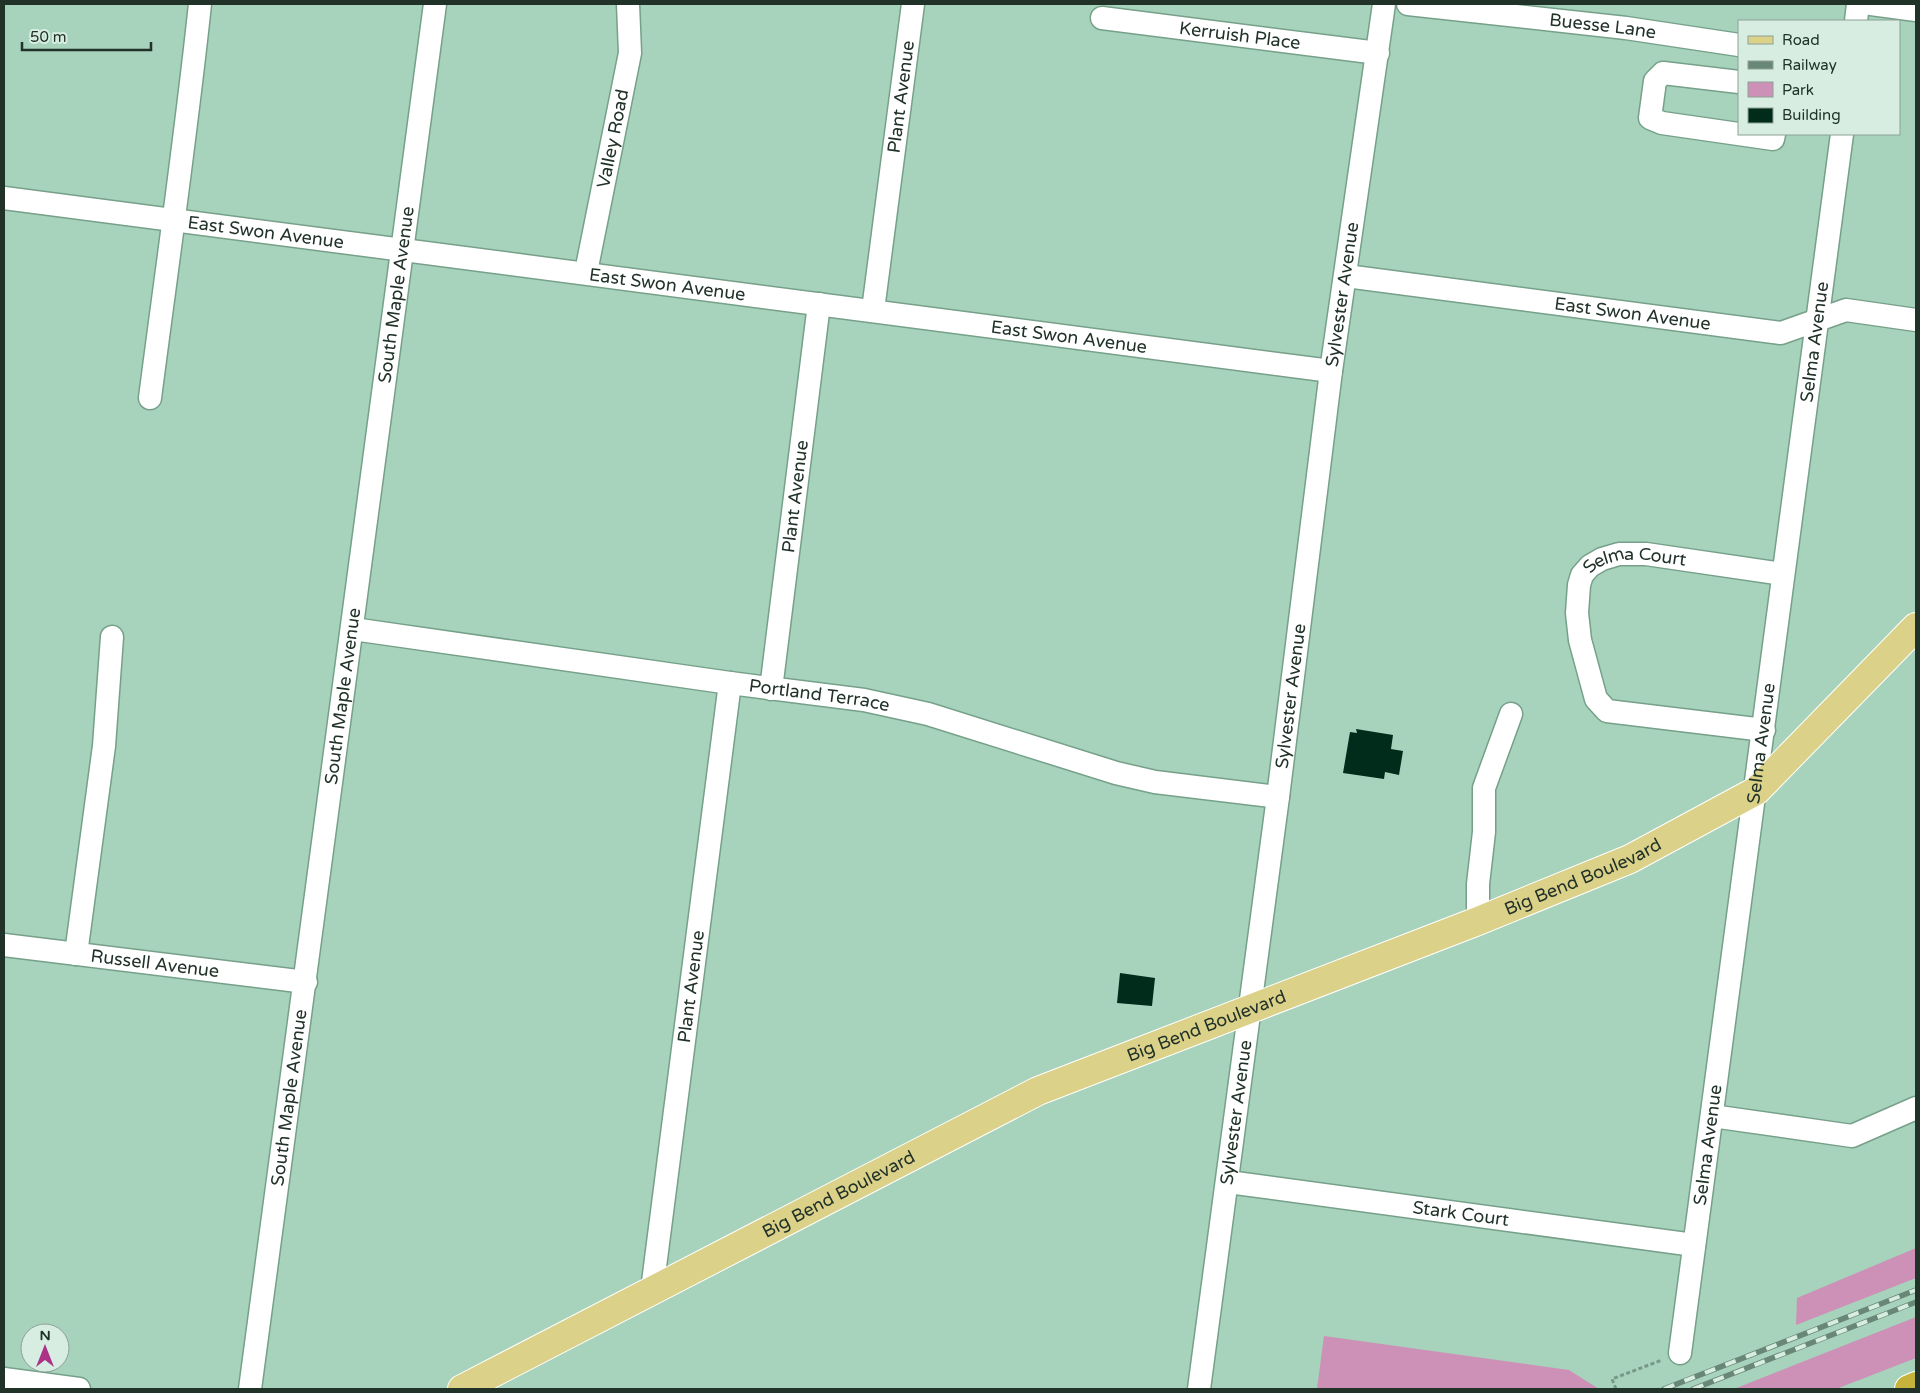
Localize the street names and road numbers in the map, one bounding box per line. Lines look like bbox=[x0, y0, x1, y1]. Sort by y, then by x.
street label: Buesse Lane bbox=[1548, 9, 1658, 43]
street label: Kerruish Place bbox=[1178, 17, 1302, 54]
street label: Plant Avenue bbox=[883, 39, 919, 154]
street label: Valley Road bbox=[592, 87, 633, 190]
street label: South Maple Avenue bbox=[373, 205, 419, 385]
street label: East Swon Avenue bbox=[186, 211, 345, 253]
street label: Sylvester Avenue bbox=[1321, 221, 1363, 368]
street label: East Swon Avenue bbox=[588, 263, 747, 306]
street label: Selma Avenue bbox=[1795, 280, 1833, 404]
street label: East Swon Avenue bbox=[1553, 292, 1712, 335]
street label: East Swon Avenue bbox=[990, 316, 1148, 358]
street label: Plant Avenue bbox=[777, 439, 813, 554]
street label: Selma Court bbox=[1578, 542, 1688, 578]
street label: South Maple Avenue bbox=[320, 606, 365, 786]
street label: Sylvester Avenue bbox=[1271, 622, 1310, 770]
street label: Portland Terrace bbox=[748, 675, 892, 716]
street label: Selma Avenue bbox=[1742, 682, 1780, 805]
street label: Big Bend Boulevard bbox=[1501, 833, 1665, 920]
street label: Plant Avenue bbox=[673, 929, 709, 1044]
street label: Russell Avenue bbox=[89, 945, 220, 982]
street label: Big Bend Boulevard bbox=[1124, 985, 1289, 1067]
street label: South Maple Avenue bbox=[266, 1008, 312, 1187]
street label: Sylvester Avenue bbox=[1215, 1039, 1256, 1186]
street label: Selma Avenue bbox=[1689, 1083, 1727, 1207]
street label: Big Bend Boulevard bbox=[759, 1146, 919, 1243]
street label: Stark Court bbox=[1411, 1196, 1511, 1231]

